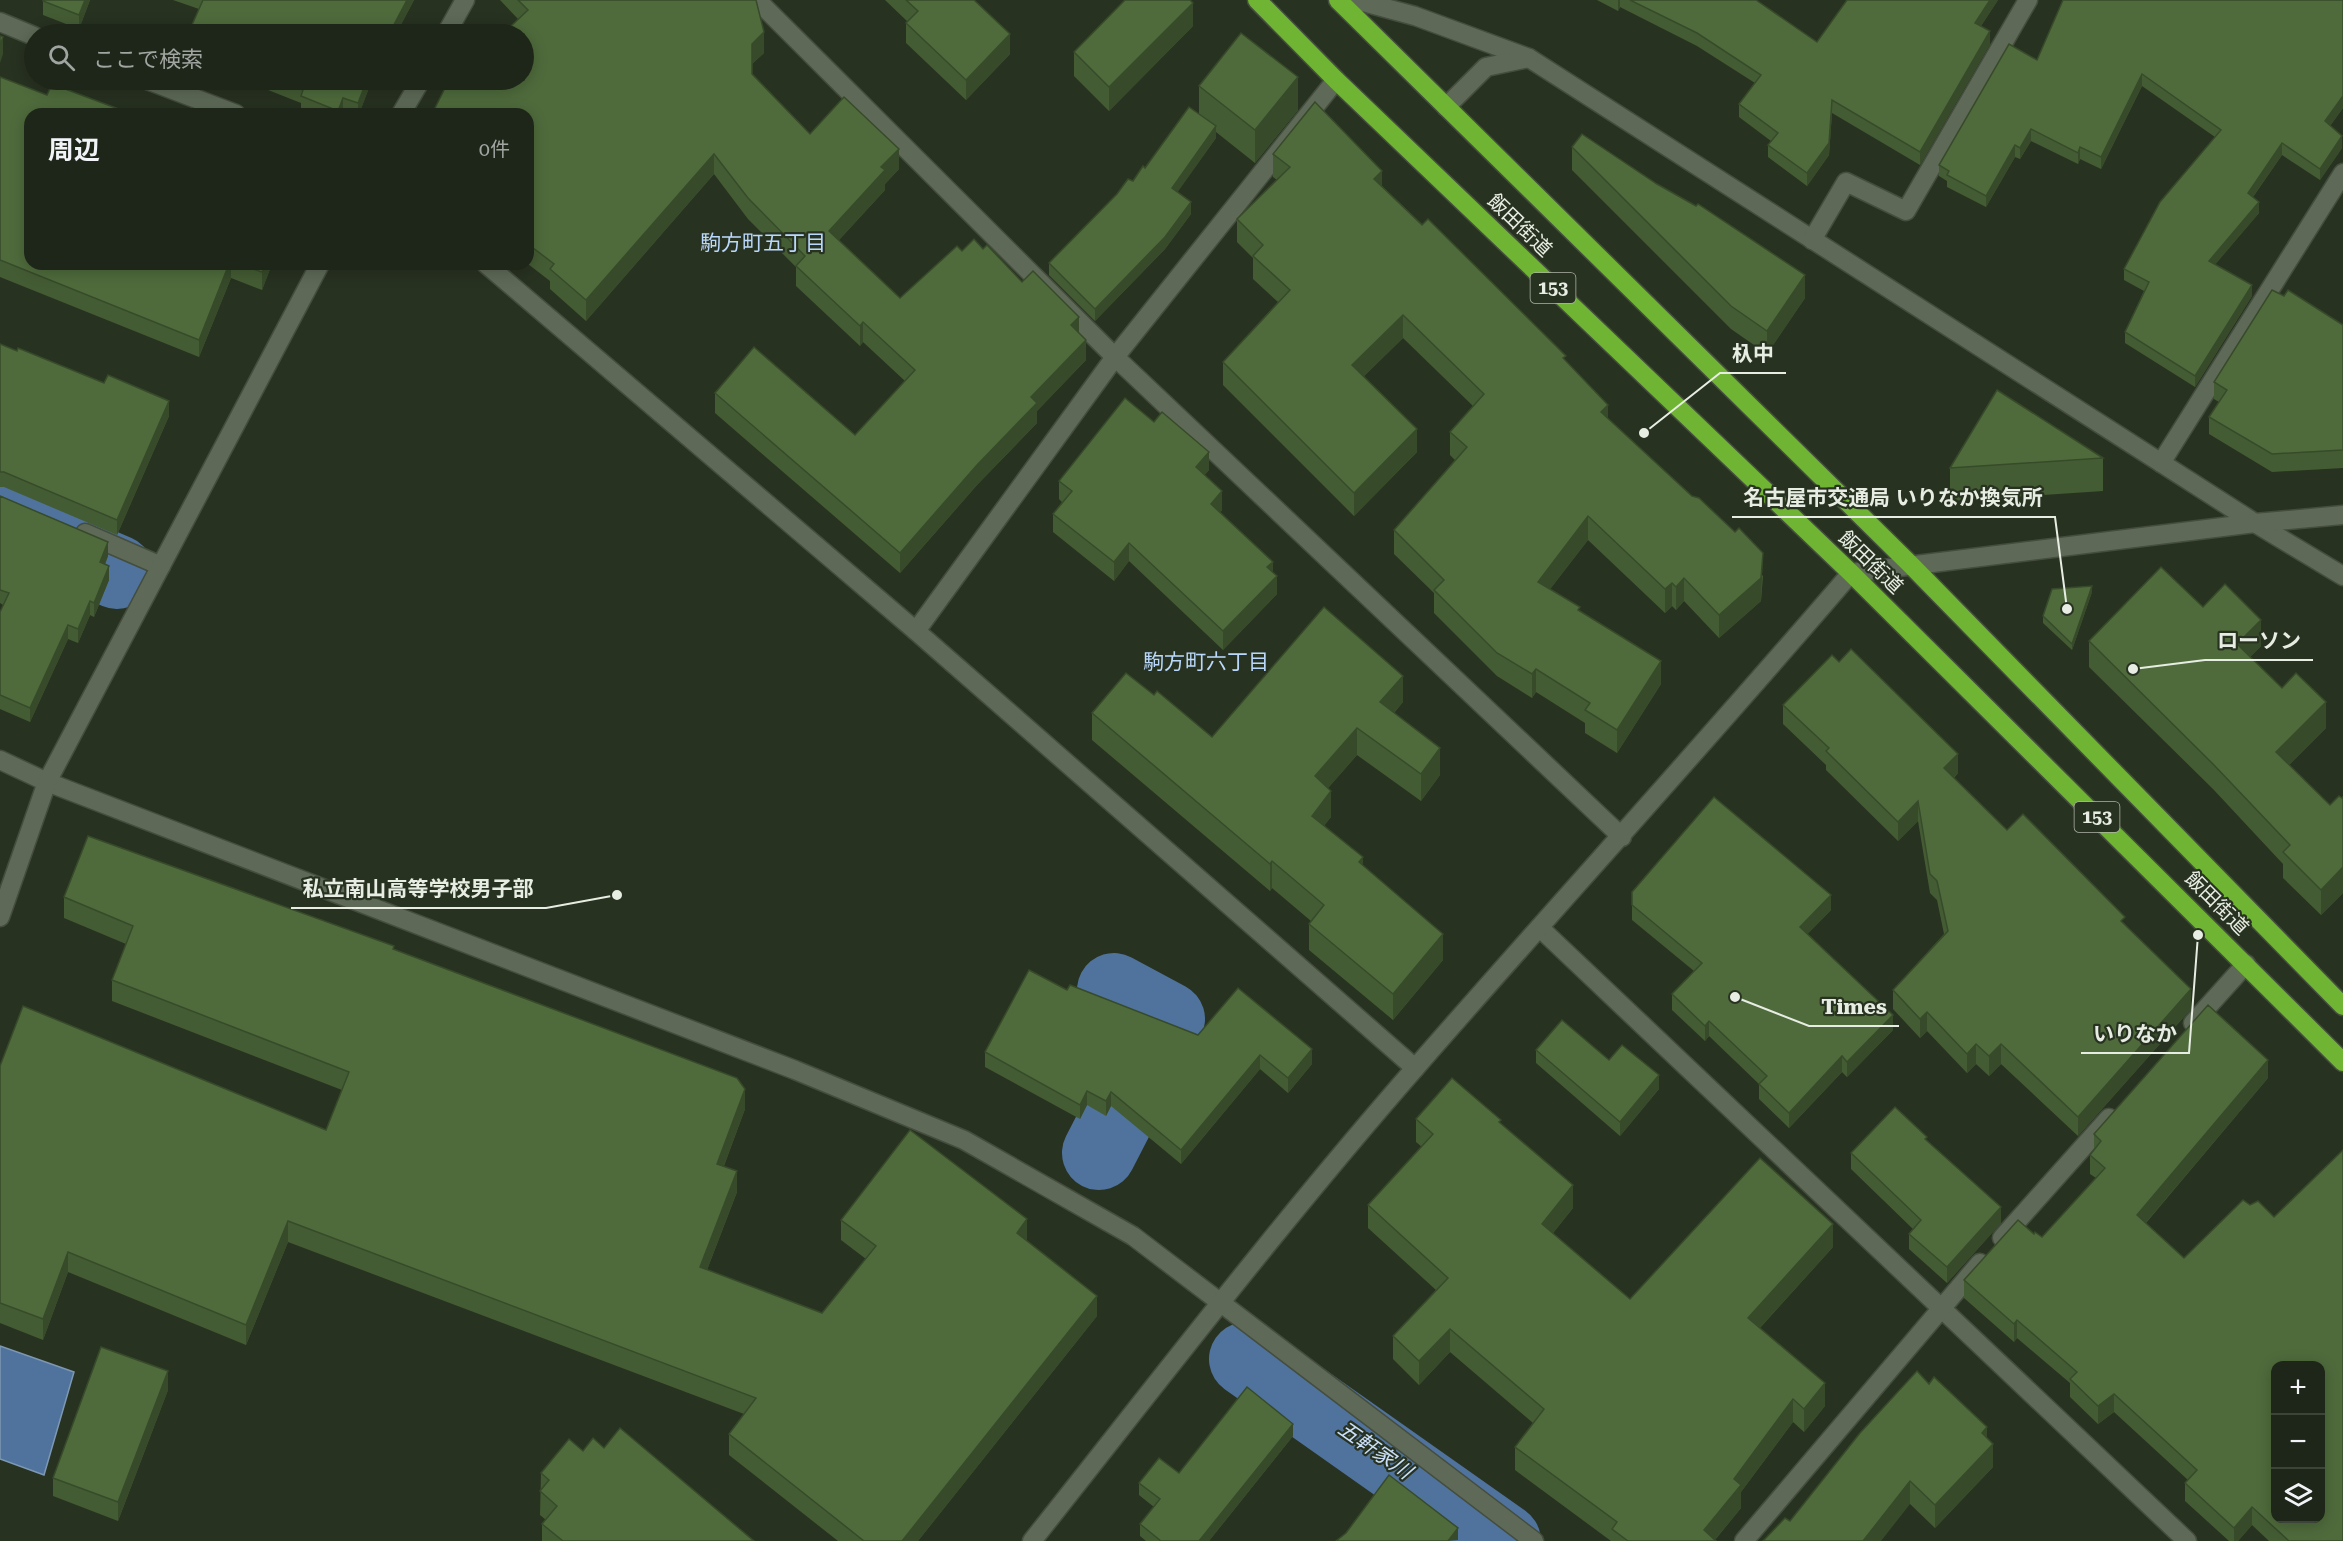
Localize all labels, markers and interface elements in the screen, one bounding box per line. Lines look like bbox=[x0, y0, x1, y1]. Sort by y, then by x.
search box bbox=[24, 24, 534, 90]
icon: search bbox=[45, 41, 78, 74]
text: ここで検索 bbox=[93, 47, 203, 72]
text: 周辺 bbox=[48, 135, 100, 165]
text: 0件 bbox=[479, 137, 510, 161]
street label: 飯田街道 bbox=[1483, 189, 1557, 261]
district label: 駒方町五丁目 bbox=[700, 231, 826, 255]
road number: 153 bbox=[1530, 273, 1576, 303]
callout: 杁中 bbox=[1720, 334, 1786, 373]
text: 杁中 bbox=[1732, 342, 1774, 366]
callout: 名古屋市交通局 いりなか換気所 bbox=[1732, 478, 2055, 517]
text: 名古屋市交通局 いりなか換気所 bbox=[1743, 486, 2043, 510]
street label: 飯田街道 bbox=[1834, 526, 1908, 598]
callout: ローソン bbox=[2205, 621, 2313, 660]
text: ローソン bbox=[2217, 629, 2301, 653]
district label: 駒方町六丁目 bbox=[1143, 650, 1269, 674]
road number: 153 bbox=[2074, 802, 2120, 832]
street label: 飯田街道 bbox=[2180, 866, 2254, 940]
callout: 私立南山高等学校男子部 bbox=[291, 869, 546, 908]
text: 私立南山高等学校男子部 bbox=[303, 877, 534, 901]
callout: Times bbox=[1809, 987, 1899, 1026]
text: Times bbox=[1821, 995, 1887, 1019]
callout: いりなか bbox=[2081, 1014, 2189, 1053]
text: いりなか bbox=[2093, 1022, 2177, 1046]
map controls bbox=[2271, 1361, 2325, 1523]
button: + bbox=[2271, 1361, 2325, 1415]
button: − bbox=[2271, 1415, 2325, 1469]
water label: 五軒家川 bbox=[1334, 1416, 1418, 1485]
button: layers bbox=[2271, 1469, 2325, 1523]

